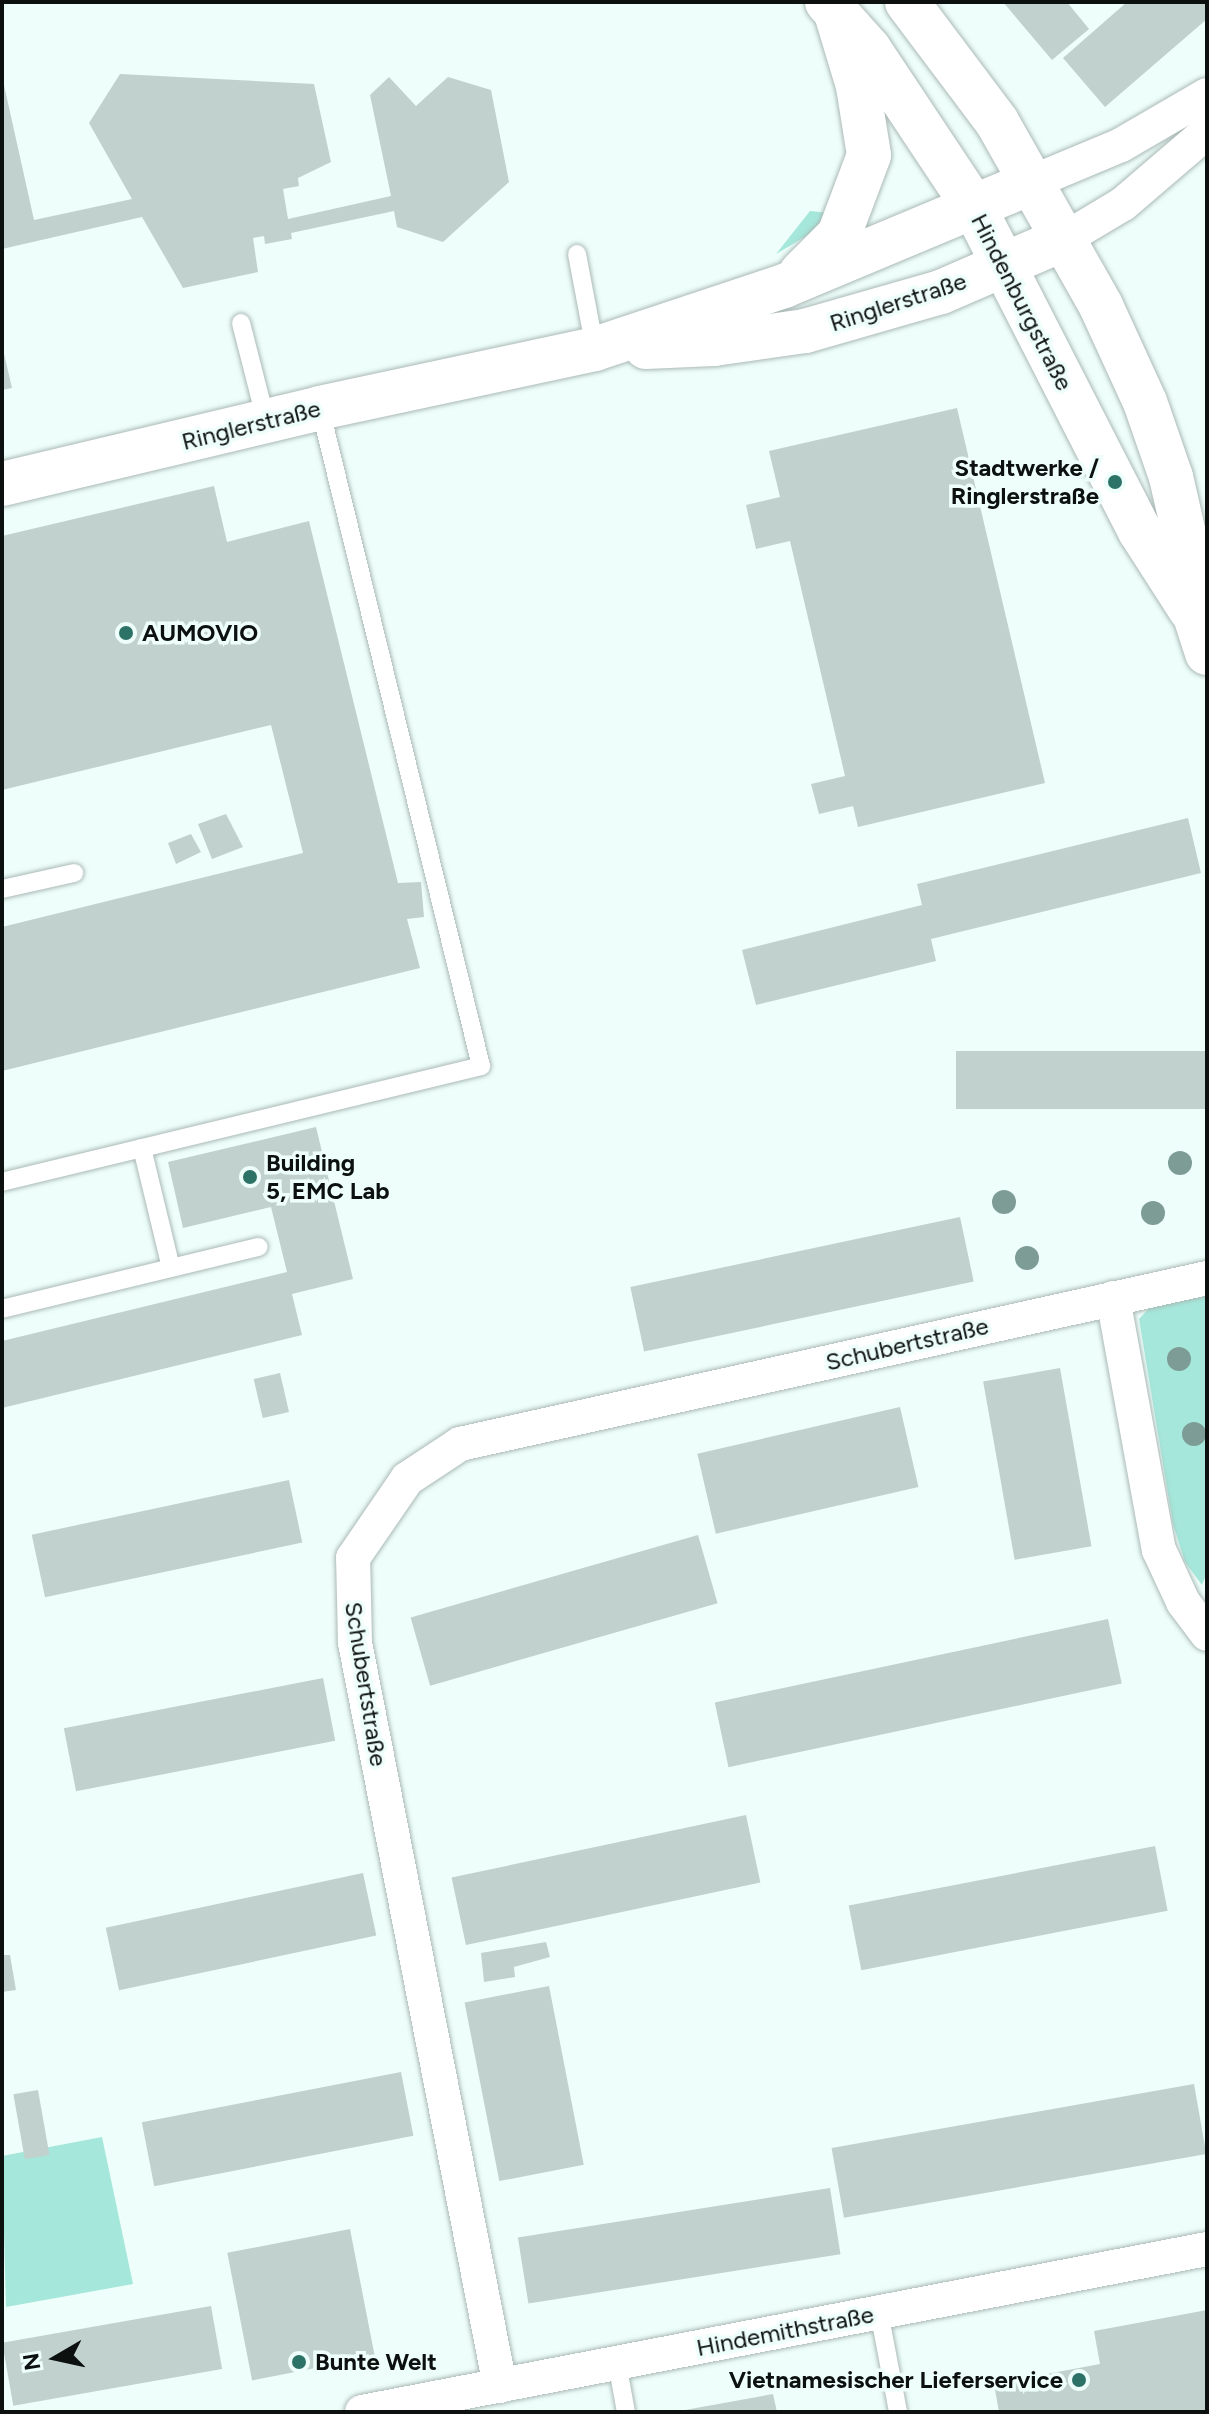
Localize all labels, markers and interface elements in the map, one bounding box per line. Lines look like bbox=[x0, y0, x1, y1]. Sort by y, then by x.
street label: Hindenburgstraße bbox=[965, 209, 1079, 395]
street label: Ringlerstraße bbox=[826, 266, 970, 338]
street label: Ringlerstraße bbox=[179, 394, 323, 456]
place label: Stadtwerke / Ringlerstraße bbox=[951, 454, 1099, 510]
marker: Stadtwerke / Ringlerstraße bbox=[1106, 473, 1124, 491]
place label: AUMOVIO bbox=[142, 619, 258, 647]
marker: AUMOVIO bbox=[117, 624, 135, 642]
place label: Building 5, EMC Lab bbox=[266, 1149, 390, 1205]
marker: Building 5, EMC Lab bbox=[241, 1168, 259, 1186]
street label: Schubertstraße bbox=[823, 1311, 991, 1377]
street label: Schubertstraße bbox=[339, 1600, 393, 1768]
street label: Hindemithstraße bbox=[694, 2300, 876, 2362]
north arrow bbox=[16, 2318, 96, 2398]
place label: Bunte Welt bbox=[315, 2348, 437, 2376]
text: N bbox=[17, 2351, 46, 2372]
marker: Bunte Welt bbox=[290, 2353, 308, 2371]
place label: Vietnamesischer Lieferservice bbox=[729, 2366, 1063, 2394]
marker: Vietnamesischer Lieferservice bbox=[1070, 2371, 1088, 2389]

